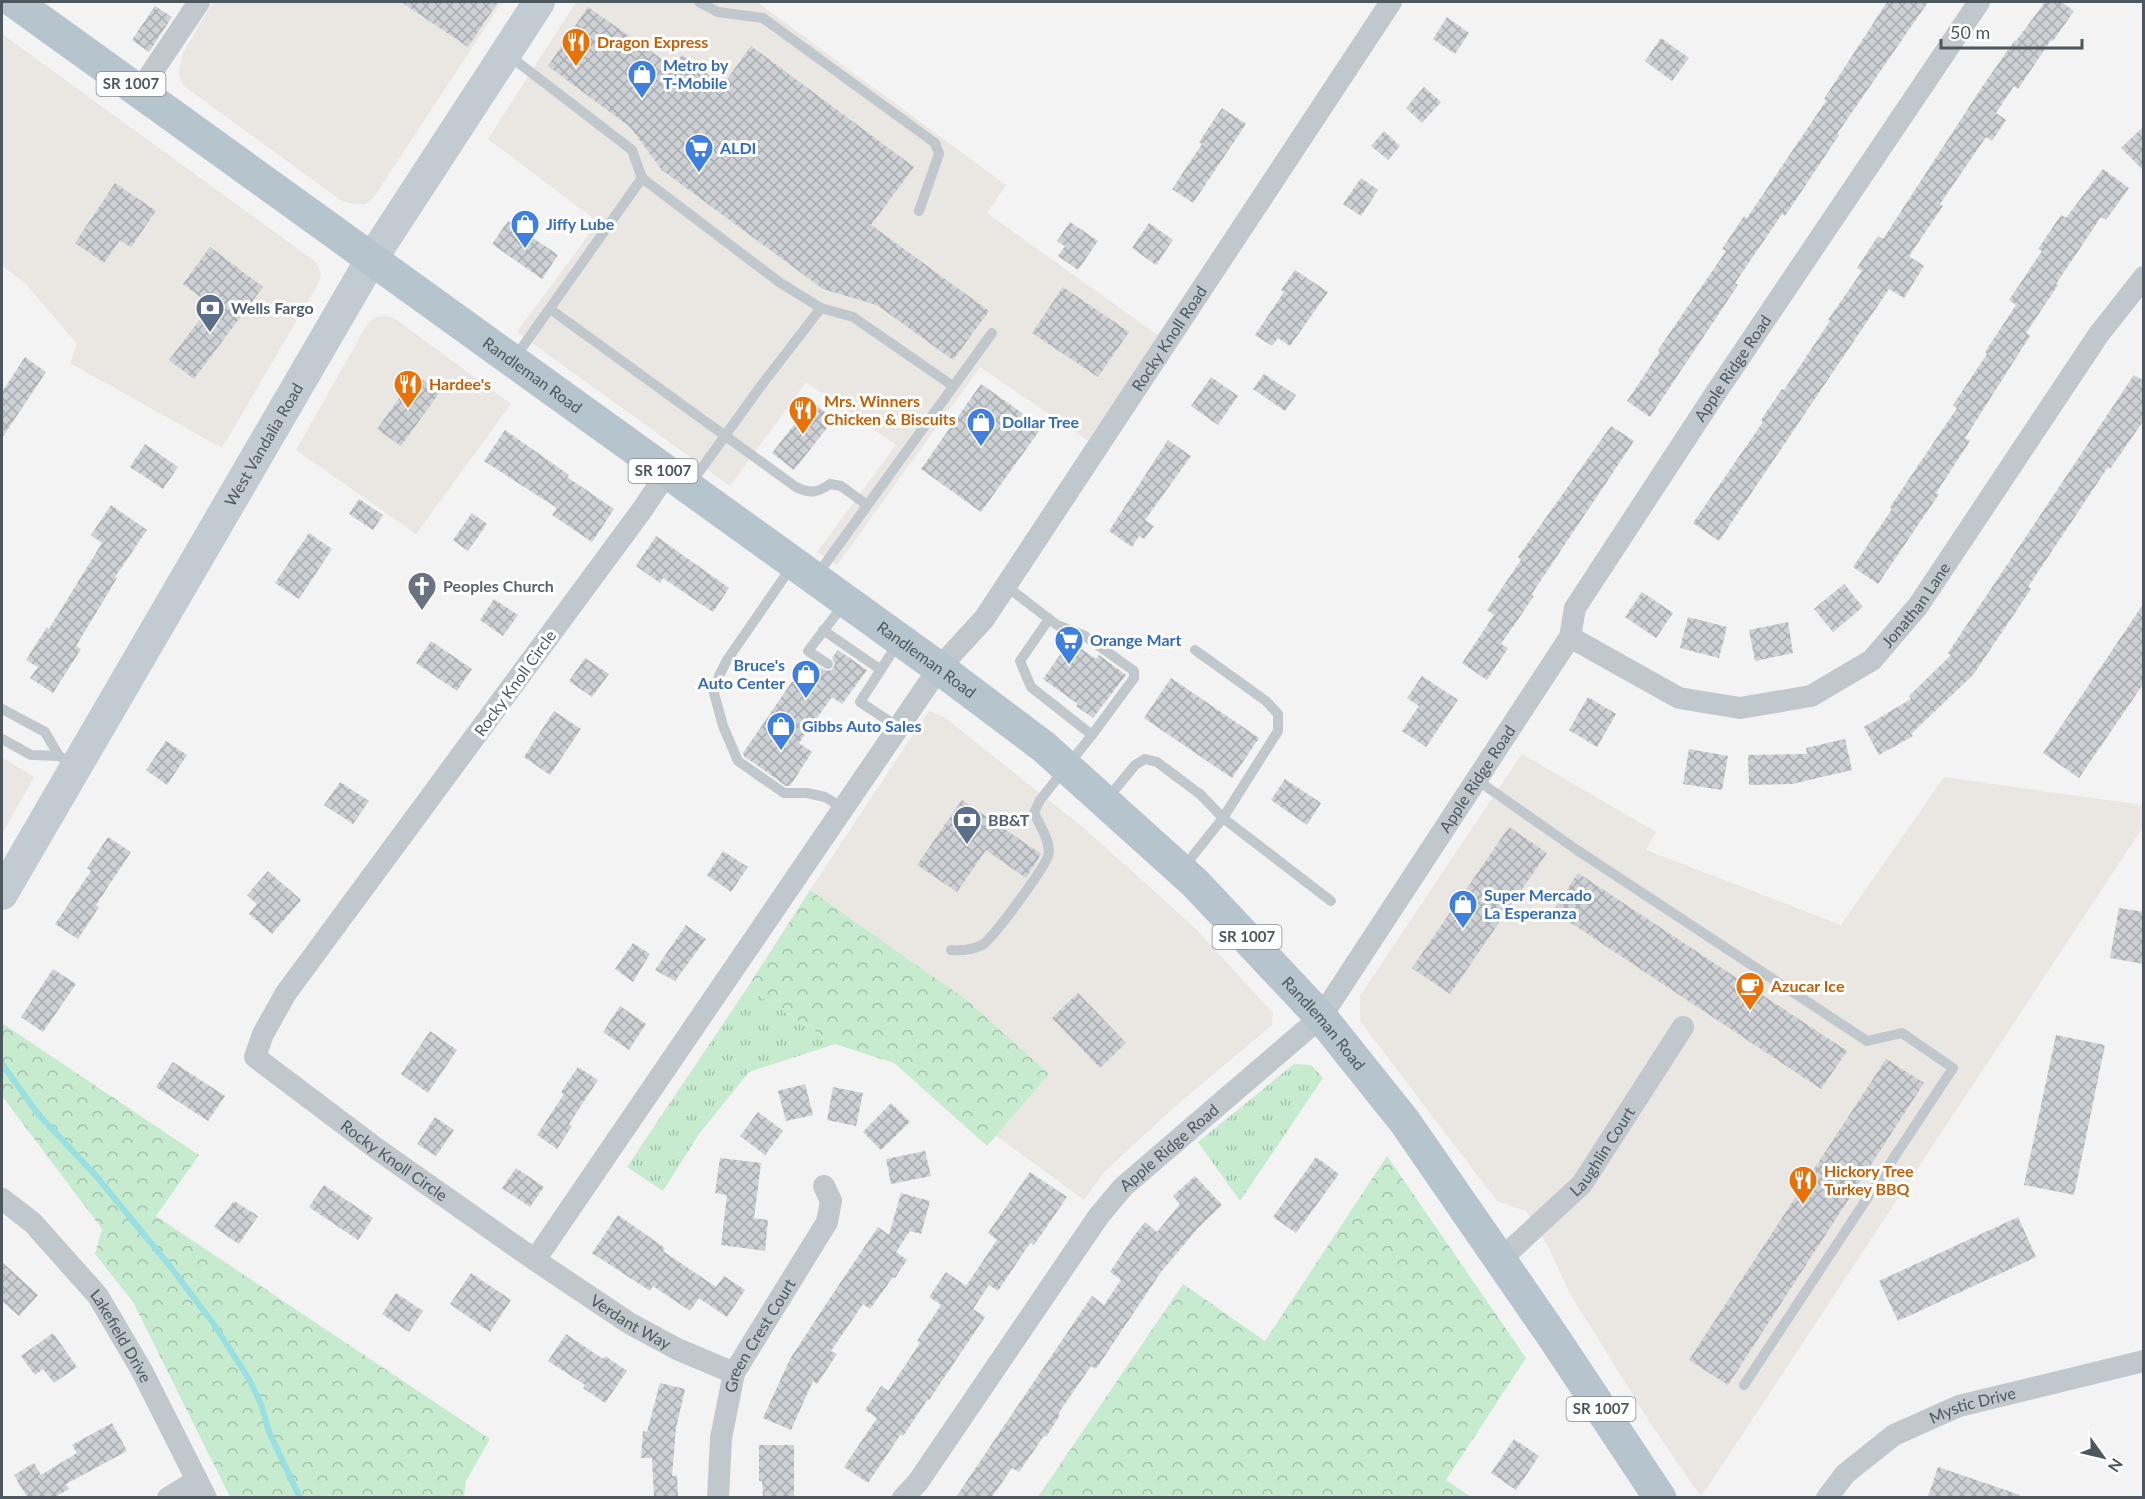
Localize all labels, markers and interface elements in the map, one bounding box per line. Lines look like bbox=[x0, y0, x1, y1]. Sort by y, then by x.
scale bar bbox=[1941, 12, 2082, 50]
text: 50 m bbox=[1950, 21, 1990, 43]
restaurant icon: Dragon Express bbox=[560, 26, 592, 68]
place label: Dragon Express bbox=[597, 32, 708, 51]
place label: Metro by T-Mobile bbox=[663, 55, 729, 92]
shop icon: Metro by T-Mobile bbox=[626, 58, 658, 100]
road number: SR 1007 bbox=[96, 72, 166, 96]
supermarket icon: ALDI bbox=[683, 132, 715, 174]
place label: ALDI bbox=[719, 138, 756, 157]
shop icon: Jiffy Lube bbox=[509, 208, 541, 250]
place label: Jiffy Lube bbox=[546, 214, 615, 233]
street label: Rocky Knoll Road bbox=[1127, 282, 1210, 394]
bank icon: Wells Fargo bbox=[194, 292, 226, 334]
place label: Wells Fargo bbox=[231, 298, 314, 317]
street label: Apple Ridge Road bbox=[1690, 311, 1775, 425]
street label: Randleman Road bbox=[480, 333, 586, 417]
restaurant icon: Hardee's bbox=[392, 368, 424, 410]
place label: Hardee's bbox=[429, 374, 491, 393]
street label: West Vandalia Road bbox=[220, 379, 306, 509]
place label: Mrs. Winners Chicken & Biscuits bbox=[824, 391, 956, 428]
restaurant icon: Mrs. Winners Chicken & Biscuits bbox=[787, 394, 819, 436]
shop icon: Dollar Tree bbox=[965, 406, 997, 448]
place label: Dollar Tree bbox=[1002, 412, 1080, 431]
road number: SR 1007 bbox=[628, 459, 698, 483]
street label: Jonathan Lane bbox=[1877, 559, 1953, 651]
church icon: Peoples Church bbox=[406, 570, 438, 612]
place label: Peoples Church bbox=[443, 576, 554, 595]
street label: Randleman Road bbox=[874, 617, 980, 702]
supermarket icon: Orange Mart bbox=[1053, 624, 1085, 666]
street label: Rocky Knoll Circle bbox=[470, 626, 559, 739]
place label: Orange Mart bbox=[1090, 630, 1182, 649]
place label: Bruce's Auto Center bbox=[697, 655, 785, 692]
shop icon: Bruce's Auto Center bbox=[790, 658, 822, 700]
shop icon: Gibbs Auto Sales bbox=[765, 710, 797, 752]
place label: Gibbs Auto Sales bbox=[802, 716, 921, 735]
street label: Apple Ridge Road bbox=[1435, 721, 1519, 836]
bank icon: BB&T bbox=[951, 804, 983, 846]
place label: BB&T bbox=[988, 810, 1030, 829]
place label: Super Mercado La Esperanza bbox=[1484, 885, 1592, 922]
shop icon: Super Mercado La Esperanza bbox=[1447, 888, 1479, 930]
road number: SR 1007 bbox=[1212, 925, 1282, 949]
cafe icon: Azucar Ice bbox=[1734, 970, 1766, 1012]
street label: Randleman Road bbox=[1279, 972, 1370, 1074]
place label: Azucar Ice bbox=[1770, 976, 1845, 995]
street label: Apple Ridge Road bbox=[1115, 1099, 1222, 1195]
street label: Laughlin Court bbox=[1565, 1103, 1638, 1200]
street label: Rocky Knoll Circle bbox=[337, 1115, 451, 1205]
place label: Hickory Tree Turkey BBQ bbox=[1824, 1161, 1914, 1198]
restaurant icon: Hickory Tree Turkey BBQ bbox=[1787, 1164, 1819, 1206]
street label: Green Crest Court bbox=[720, 1275, 799, 1394]
street label: Lakefield Drive bbox=[87, 1285, 156, 1385]
street label: Verdant Way bbox=[587, 1290, 675, 1353]
street label: Mystic Drive bbox=[1926, 1383, 2017, 1427]
road number: SR 1007 bbox=[1566, 1397, 1636, 1421]
north arrow bbox=[2073, 1427, 2133, 1487]
text: N bbox=[2105, 1455, 2127, 1476]

